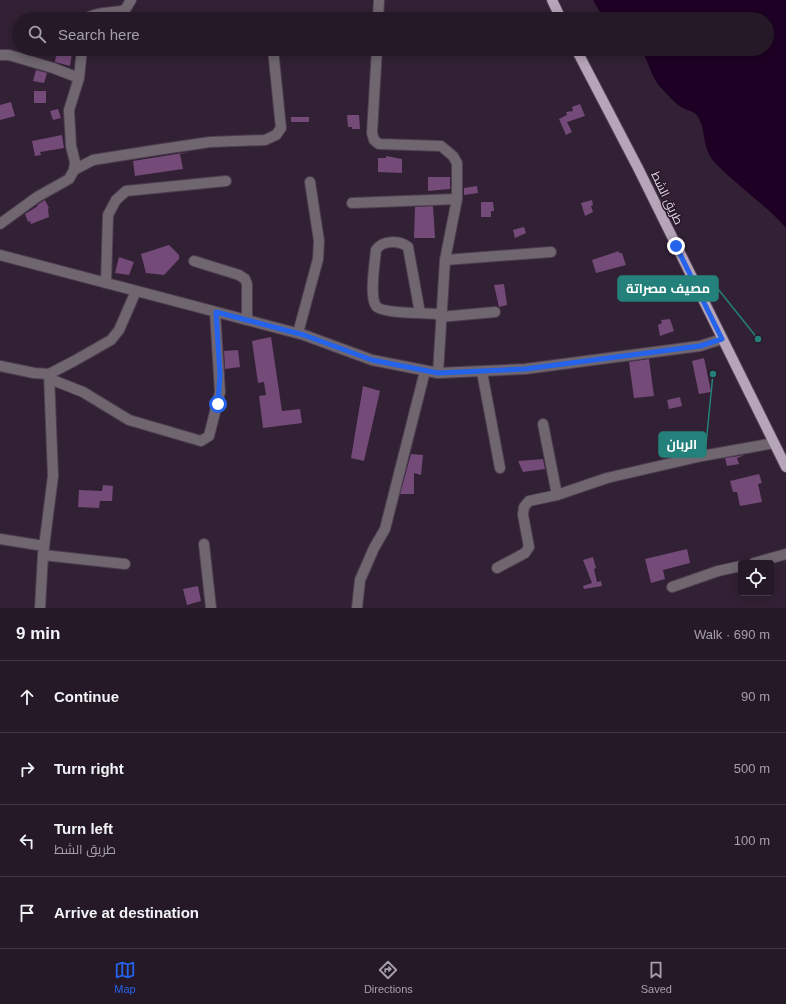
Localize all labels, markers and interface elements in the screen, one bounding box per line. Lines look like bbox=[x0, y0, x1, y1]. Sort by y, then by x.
search box bbox=[12, 12, 774, 56]
icon: search bbox=[26, 23, 48, 45]
text: Search here bbox=[58, 26, 140, 43]
street label: طريق الشط bbox=[648, 169, 686, 227]
route end bbox=[667, 237, 685, 255]
callout: مصيف مصراتة bbox=[618, 276, 718, 301]
text: مصيف مصراتة bbox=[626, 281, 710, 296]
route start bbox=[209, 395, 227, 413]
callout: الربان bbox=[659, 432, 706, 457]
text: الربان bbox=[667, 437, 697, 452]
map controls bbox=[738, 560, 774, 596]
button: locate bbox=[738, 560, 774, 596]
text: 9 min bbox=[16, 624, 60, 643]
text: Walk · 690 m bbox=[694, 627, 770, 642]
icon: ahead bbox=[16, 686, 38, 708]
text: Continue bbox=[54, 688, 119, 705]
text: 90 m bbox=[741, 689, 770, 704]
icon: right bbox=[16, 758, 38, 780]
text: Turn right bbox=[54, 760, 124, 777]
text: 500 m bbox=[734, 761, 770, 776]
text: Turn left bbox=[54, 820, 113, 837]
icon: left bbox=[16, 830, 38, 852]
text: 100 m bbox=[734, 833, 770, 848]
text: طريق الشط bbox=[54, 842, 116, 857]
icon: arrive bbox=[16, 902, 38, 924]
text: Arrive at destination bbox=[54, 904, 199, 921]
tab: Map bbox=[114, 959, 136, 995]
tab: Directions bbox=[364, 959, 413, 995]
tab: Saved bbox=[641, 959, 672, 995]

